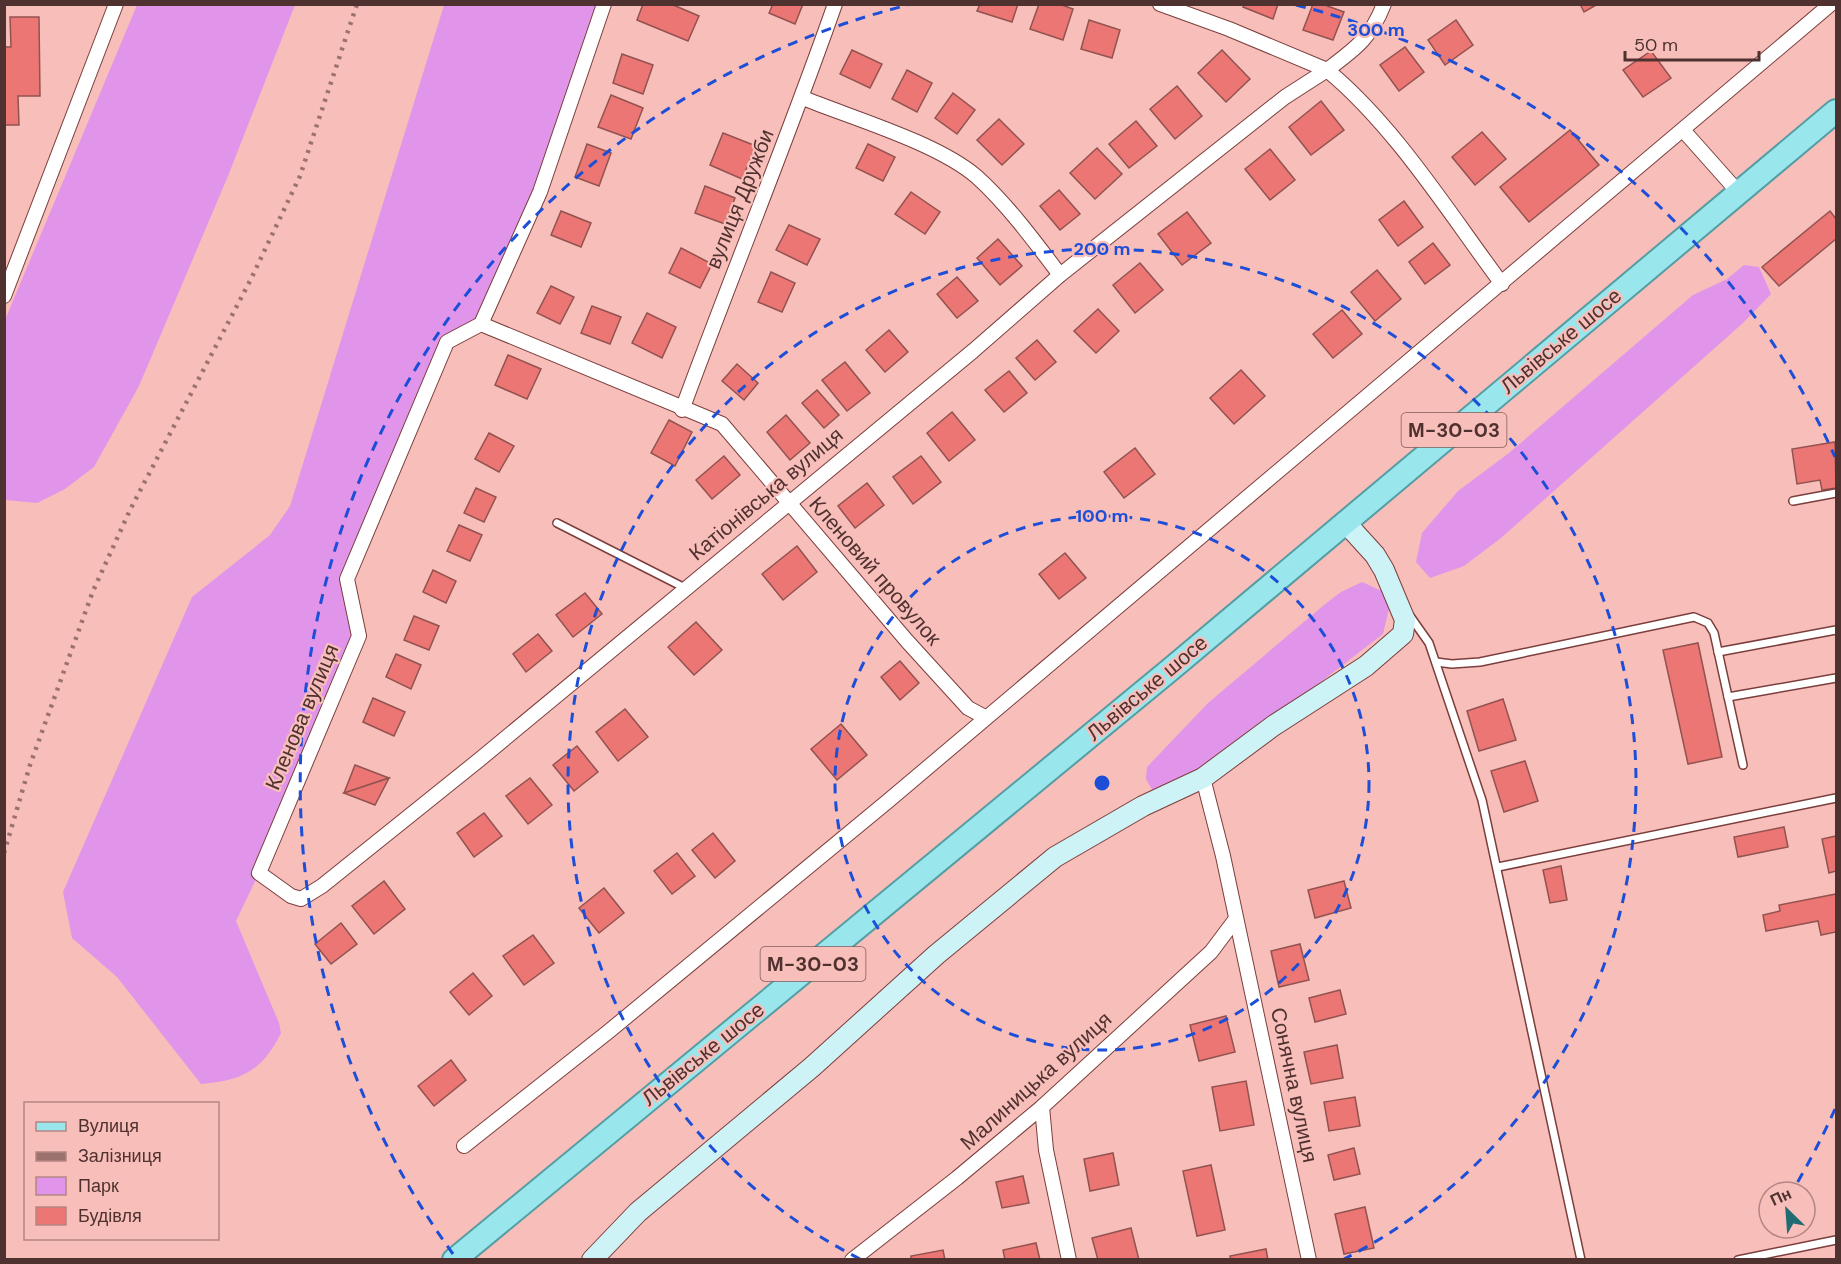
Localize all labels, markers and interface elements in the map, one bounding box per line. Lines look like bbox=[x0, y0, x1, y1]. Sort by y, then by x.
text: 300 m bbox=[1347, 18, 1405, 42]
scale bar bbox=[1625, 24, 1758, 62]
text: 50 m bbox=[1634, 33, 1678, 57]
street label: вулиця Дружби bbox=[699, 125, 781, 273]
text: 200 m bbox=[1074, 237, 1130, 261]
street label: Львівське шосе bbox=[1494, 282, 1628, 400]
road number: М-30-03 bbox=[1402, 413, 1506, 447]
street label: Катіонівська вулиця bbox=[683, 421, 849, 567]
street label: Кленовий провулок bbox=[803, 491, 948, 652]
text: 100 m bbox=[1075, 504, 1129, 528]
street label: Львівське шосе bbox=[1080, 629, 1214, 747]
street label: Кленова вулиця bbox=[259, 640, 345, 794]
centre of rings bbox=[1092, 773, 1112, 793]
road number: М-30-03 bbox=[760, 947, 866, 981]
street label: Львівське шосе bbox=[636, 996, 770, 1112]
street label: Малиницька вулиця bbox=[954, 1005, 1118, 1157]
street label: Сонячна вулиця bbox=[1264, 1005, 1324, 1165]
legend bbox=[24, 1102, 219, 1240]
text: Вулиця bbox=[78, 1114, 139, 1138]
text: Залізниця bbox=[78, 1144, 162, 1168]
text: Парк bbox=[78, 1174, 119, 1198]
north arrow bbox=[1757, 1180, 1817, 1240]
text: Пн bbox=[1767, 1183, 1795, 1211]
text: Будівля bbox=[78, 1204, 142, 1228]

